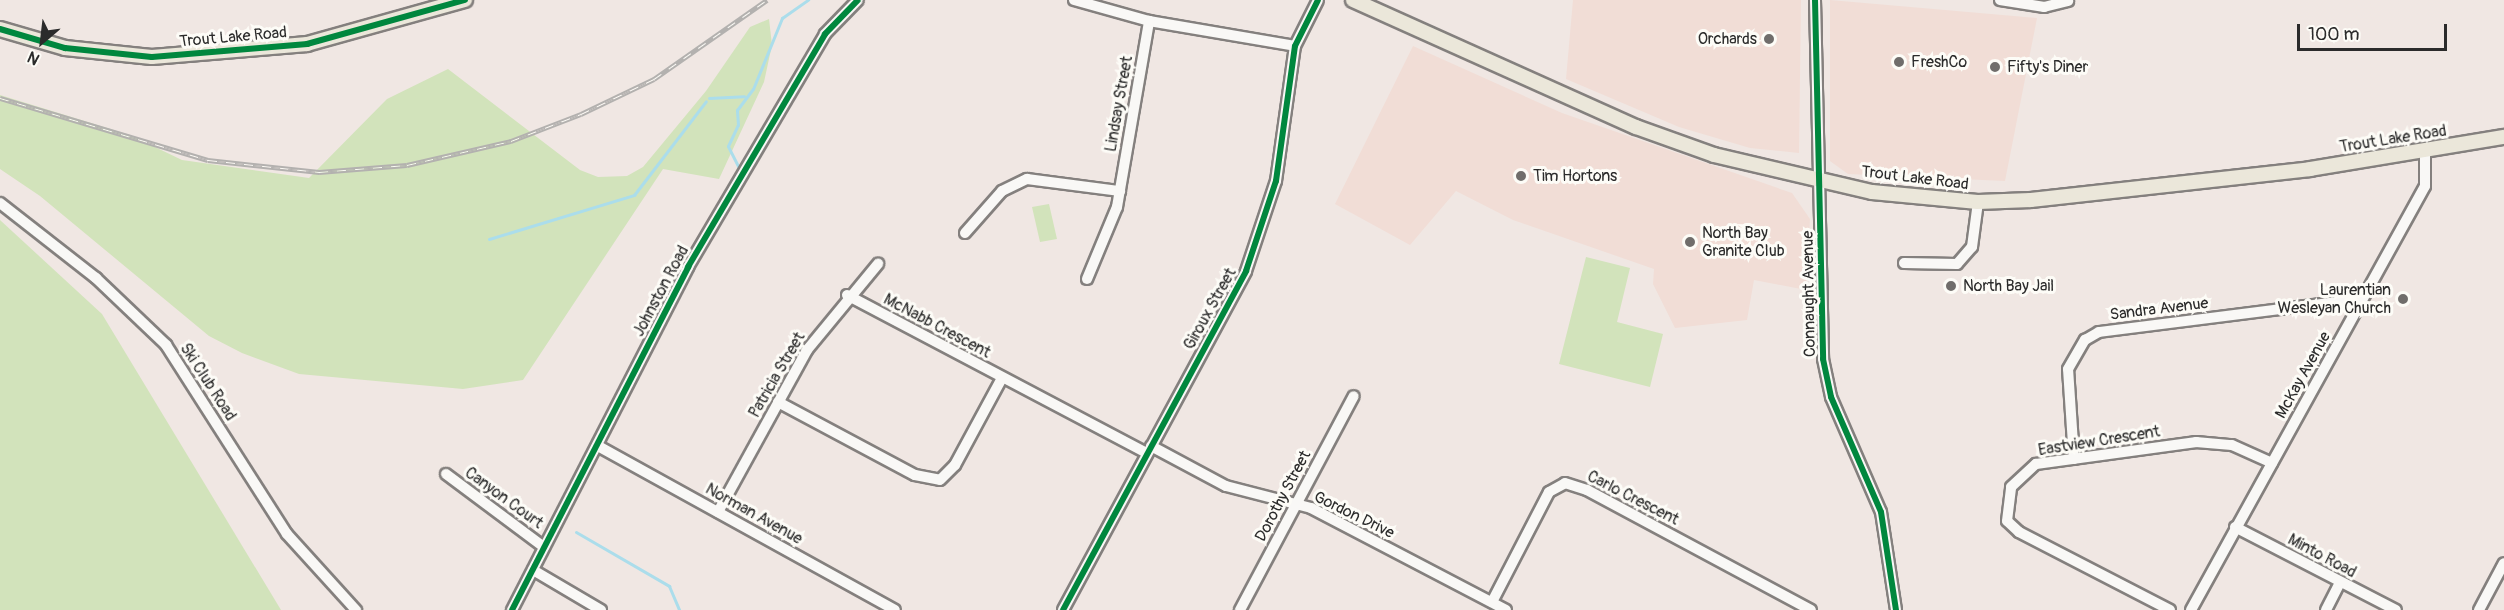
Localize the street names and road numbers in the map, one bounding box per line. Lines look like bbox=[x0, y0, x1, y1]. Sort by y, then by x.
street label: Trout Lake Road bbox=[178, 23, 288, 51]
street label: Lindsay Street bbox=[1101, 55, 1137, 153]
street label: Trout Lake Road bbox=[2338, 121, 2448, 157]
street label: Trout Lake Road bbox=[1860, 162, 1970, 194]
street label: Connaught Avenue bbox=[1798, 231, 1820, 357]
street label: Johnston Road bbox=[629, 242, 693, 340]
street label: Giroux Street bbox=[1180, 265, 1240, 353]
street label: McNabb Crescent bbox=[880, 290, 994, 362]
street label: Sandra Avenue bbox=[2109, 293, 2209, 325]
street label: McKay Avenue bbox=[2271, 328, 2335, 422]
street label: Patricia Street bbox=[745, 329, 809, 421]
street label: Ski Club Road bbox=[176, 340, 240, 424]
street label: Eastview Crescent bbox=[2037, 422, 2161, 460]
street label: Dorothy Street bbox=[1251, 447, 1315, 545]
street label: Canyon Court bbox=[461, 463, 547, 533]
street label: Carlo Crescent bbox=[1584, 467, 1682, 529]
street label: Norman Avenue bbox=[702, 479, 806, 549]
street label: Gordon Drive bbox=[1311, 487, 1397, 543]
street label: Minto Road bbox=[2284, 530, 2360, 582]

